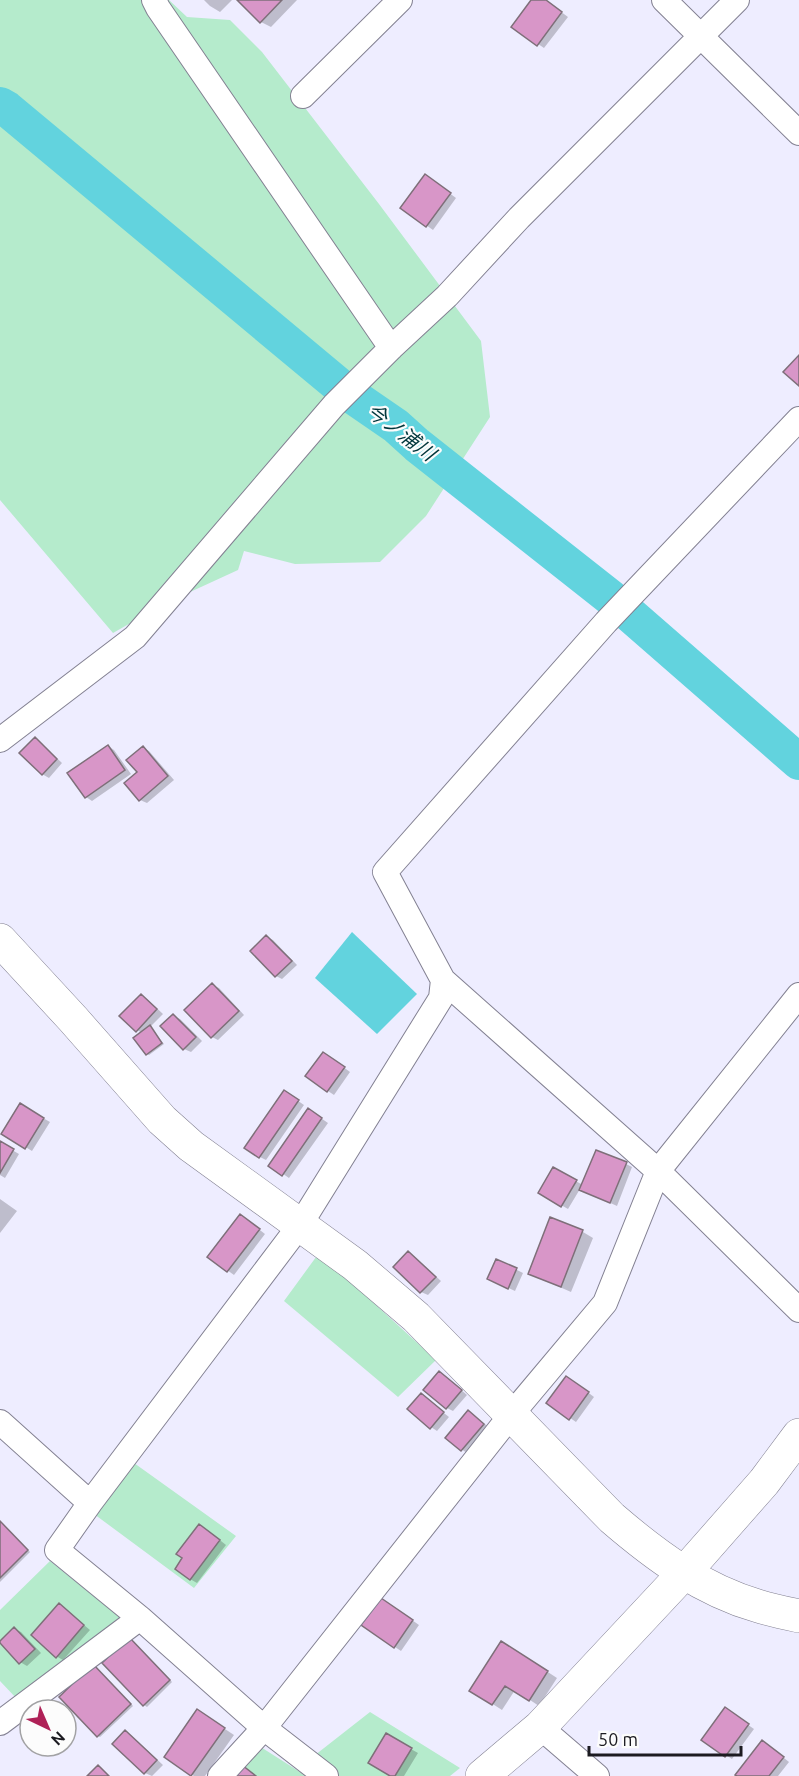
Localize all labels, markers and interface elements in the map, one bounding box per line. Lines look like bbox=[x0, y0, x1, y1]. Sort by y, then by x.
water label: 今ノ浦川 bbox=[362, 398, 442, 466]
north arrow bbox=[18, 1698, 78, 1758]
scale bar bbox=[589, 1719, 740, 1757]
text: N bbox=[48, 1728, 69, 1749]
text: 50 m bbox=[598, 1729, 638, 1749]

